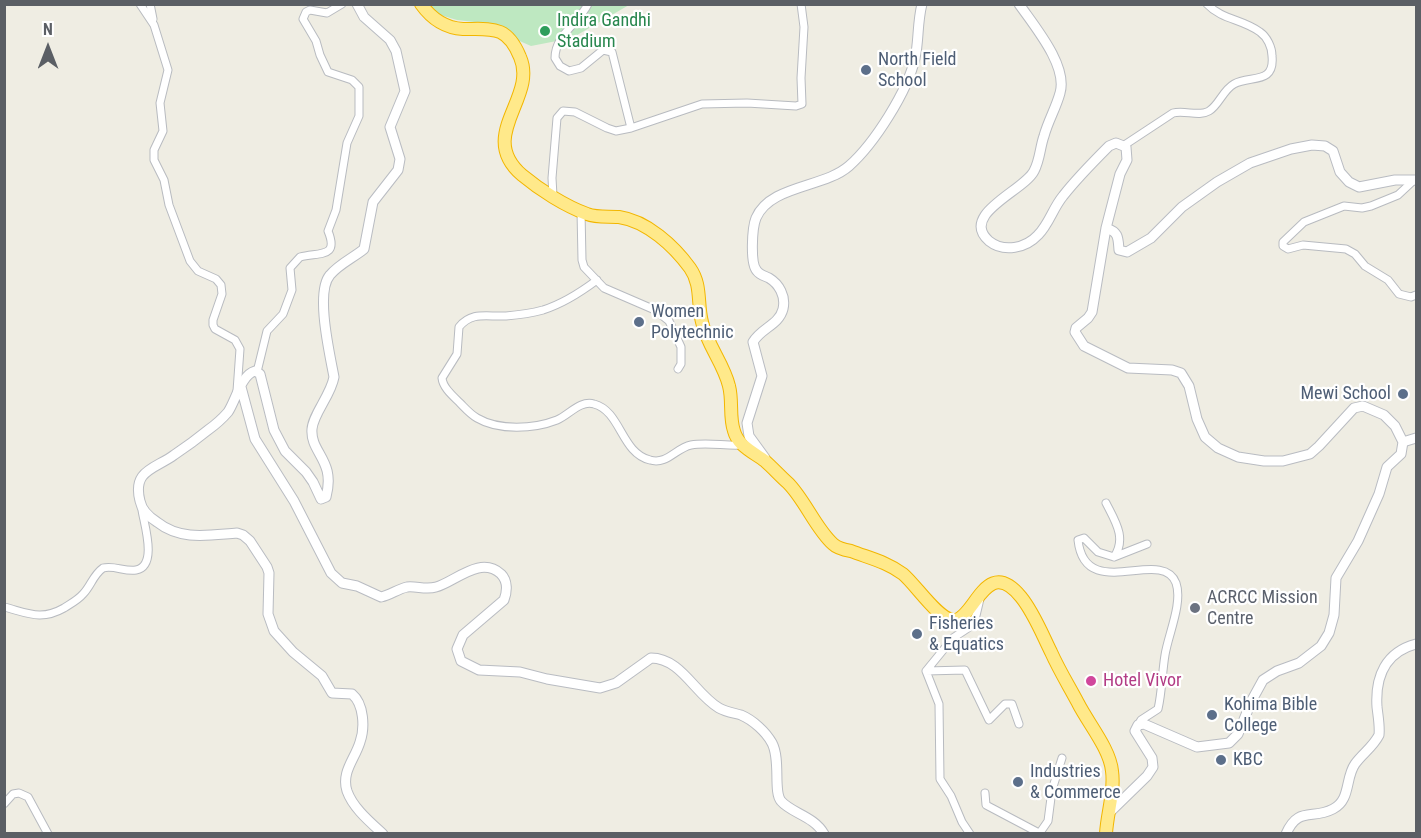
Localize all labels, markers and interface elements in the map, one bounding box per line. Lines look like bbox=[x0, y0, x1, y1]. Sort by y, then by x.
place label: Indira Gandhi Stadium bbox=[557, 10, 651, 52]
north arrow bbox=[18, 18, 78, 78]
text: N bbox=[43, 20, 53, 39]
marker: Indira Gandhi Stadium bbox=[538, 24, 552, 38]
place label: North Field School bbox=[878, 49, 957, 92]
marker: North Field School bbox=[859, 63, 873, 77]
place label: Women Polytechnic bbox=[651, 301, 733, 344]
marker: Women Polytechnic bbox=[632, 315, 646, 329]
place label: Mewi School bbox=[1300, 383, 1391, 405]
marker: Mewi School bbox=[1396, 387, 1410, 401]
place label: ACRCC Mission Centre bbox=[1207, 587, 1318, 630]
marker: ACRCC Mission Centre bbox=[1188, 601, 1202, 615]
place label: Fisheries & Equatics bbox=[929, 613, 1004, 656]
marker: Fisheries & Equatics bbox=[910, 627, 924, 641]
place label: Hotel Vivor bbox=[1103, 670, 1182, 692]
marker: Hotel Vivor bbox=[1084, 674, 1098, 688]
place label: Kohima Bible College bbox=[1224, 694, 1317, 736]
marker: Kohima Bible College bbox=[1205, 708, 1219, 722]
place label: KBC bbox=[1233, 749, 1263, 771]
marker: KBC bbox=[1214, 753, 1228, 767]
place label: Industries & Commerce bbox=[1030, 761, 1121, 804]
marker: Industries & Commerce bbox=[1011, 775, 1025, 789]

